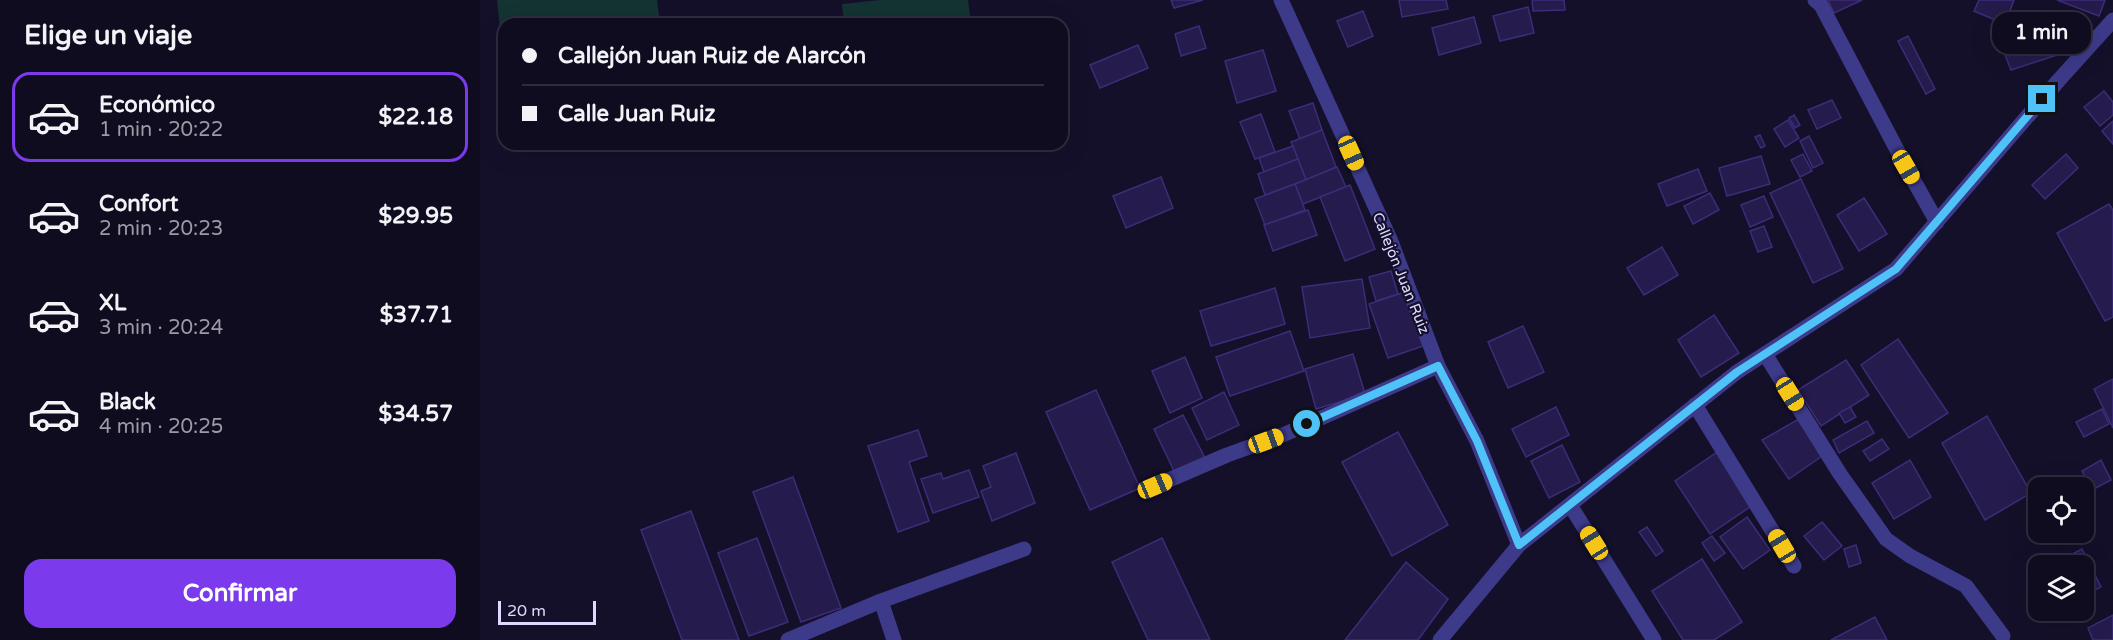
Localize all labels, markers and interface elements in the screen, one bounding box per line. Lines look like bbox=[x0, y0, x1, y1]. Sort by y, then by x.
callout: 1 min bbox=[1992, 12, 2092, 54]
text: Elige un viaje bbox=[24, 19, 192, 52]
text: 1 min bbox=[2015, 21, 2068, 45]
text: Callejón Juan Ruiz de Alarcón bbox=[558, 43, 866, 69]
route end bbox=[2028, 85, 2055, 112]
icon: car bbox=[27, 90, 81, 144]
text: Económico bbox=[99, 92, 215, 118]
text: Calle Juan Ruiz bbox=[558, 101, 715, 127]
text: $22.18 bbox=[378, 104, 453, 130]
text: 1 min · 20:22 bbox=[99, 118, 223, 142]
car bbox=[1335, 133, 1367, 173]
car bbox=[1889, 147, 1923, 187]
icon: car bbox=[27, 189, 81, 243]
text: Confort bbox=[99, 191, 178, 217]
text: $29.95 bbox=[378, 203, 453, 229]
street label: Callejón Juan Ruiz bbox=[1368, 210, 1434, 336]
text: 2 min · 20:23 bbox=[99, 217, 223, 241]
icon: car bbox=[27, 288, 81, 342]
text: XL bbox=[99, 290, 126, 316]
text: $37.71 bbox=[380, 302, 453, 328]
text: 3 min · 20:24 bbox=[99, 316, 223, 340]
car bbox=[1773, 374, 1807, 414]
icon: car bbox=[27, 387, 81, 441]
text: Black bbox=[99, 389, 156, 415]
text: $34.57 bbox=[378, 401, 453, 427]
route start bbox=[1293, 410, 1320, 437]
text: 4 min · 20:25 bbox=[99, 415, 223, 439]
car bbox=[1246, 426, 1286, 456]
car bbox=[1135, 471, 1175, 501]
map controls bbox=[2028, 477, 2094, 621]
button: locate bbox=[2028, 477, 2094, 543]
car bbox=[1577, 523, 1611, 563]
car bbox=[1765, 526, 1799, 566]
button: layers bbox=[2028, 555, 2094, 621]
button: Confirmar bbox=[24, 559, 456, 628]
scale bar bbox=[498, 598, 596, 626]
text: 20 m bbox=[507, 601, 546, 621]

